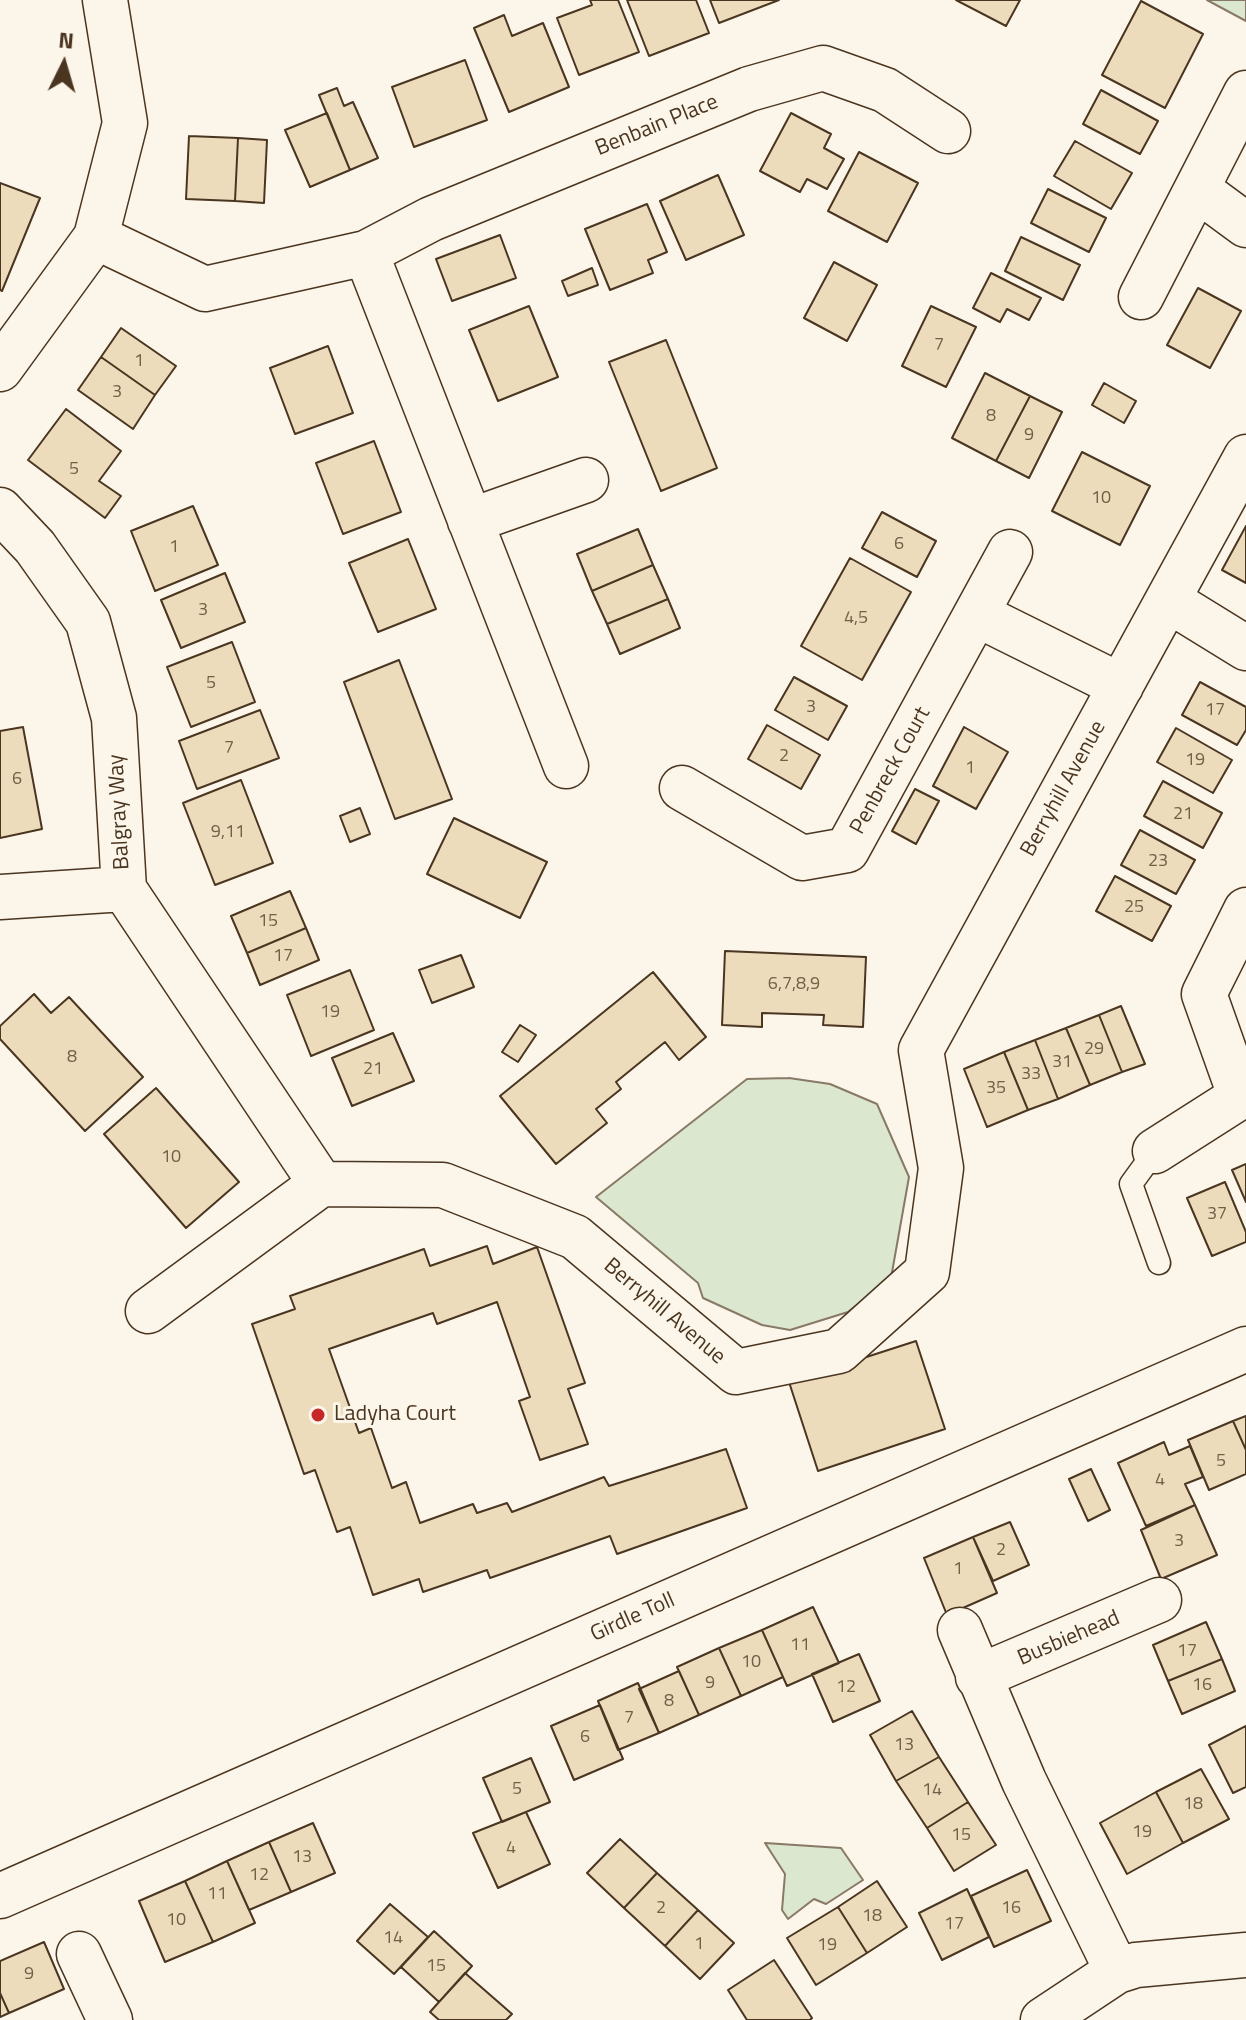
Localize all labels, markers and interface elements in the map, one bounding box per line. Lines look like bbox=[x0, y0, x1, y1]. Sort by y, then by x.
text: N bbox=[57, 22, 75, 58]
north arrow bbox=[24, 24, 104, 104]
street label: Benbain Place bbox=[592, 89, 722, 163]
house number: 7 bbox=[934, 335, 944, 357]
house number: 1 bbox=[134, 351, 144, 373]
house number: 3 bbox=[112, 382, 122, 404]
house number: 8 bbox=[986, 406, 996, 428]
house number: 9 bbox=[1024, 425, 1034, 447]
house number: 5 bbox=[69, 459, 79, 481]
house number: 10 bbox=[1091, 488, 1111, 510]
house number: 6 bbox=[894, 534, 904, 556]
house number: 1 bbox=[169, 537, 179, 559]
house number: 3 bbox=[198, 600, 208, 622]
house number: 4,5 bbox=[844, 608, 868, 630]
house number: 5 bbox=[206, 673, 216, 695]
house number: 3 bbox=[806, 697, 816, 719]
house number: 17 bbox=[1205, 700, 1225, 722]
street label: Penbreck Court bbox=[845, 703, 937, 839]
street label: Berryhill Avenue bbox=[1016, 717, 1112, 861]
house number: 7 bbox=[224, 738, 234, 760]
house number: 2 bbox=[779, 746, 789, 768]
house number: 19 bbox=[1185, 750, 1205, 772]
street label: Balgray Way bbox=[104, 754, 136, 870]
house number: 1 bbox=[965, 758, 975, 780]
house number: 6 bbox=[12, 769, 22, 791]
house number: 21 bbox=[1173, 804, 1193, 826]
house number: 9,11 bbox=[211, 822, 245, 844]
house number: 23 bbox=[1148, 851, 1168, 873]
house number: 25 bbox=[1124, 897, 1144, 919]
house number: 15 bbox=[258, 911, 278, 933]
house number: 17 bbox=[273, 946, 293, 968]
house number: 6,7,8,9 bbox=[768, 974, 820, 996]
house number: 19 bbox=[320, 1002, 340, 1024]
house number: 29 bbox=[1084, 1039, 1104, 1061]
house number: 8 bbox=[67, 1047, 77, 1069]
house number: 31 bbox=[1052, 1052, 1072, 1074]
house number: 21 bbox=[363, 1059, 383, 1081]
house number: 33 bbox=[1021, 1064, 1041, 1086]
house number: 35 bbox=[986, 1078, 1006, 1100]
house number: 10 bbox=[161, 1147, 181, 1169]
house number: 37 bbox=[1207, 1204, 1227, 1226]
street label: Berryhill Avenue bbox=[598, 1253, 730, 1371]
place label: Ladyha Court bbox=[334, 1402, 456, 1428]
marker: Ladyha Court bbox=[309, 1406, 327, 1424]
house number: 5 bbox=[1216, 1451, 1226, 1473]
house number: 4 bbox=[1155, 1470, 1165, 1492]
house number: 3 bbox=[1174, 1531, 1184, 1553]
house number: 2 bbox=[996, 1540, 1006, 1562]
house number: 1 bbox=[953, 1559, 963, 1581]
street label: Girdle Toll bbox=[587, 1588, 679, 1648]
street label: Busbiehead bbox=[1014, 1606, 1124, 1672]
house number: 11 bbox=[790, 1635, 810, 1657]
house number: 17 bbox=[1177, 1641, 1197, 1663]
house number: 10 bbox=[741, 1652, 761, 1674]
house number: 9 bbox=[705, 1673, 715, 1695]
house number: 16 bbox=[1192, 1675, 1212, 1697]
house number: 12 bbox=[836, 1677, 856, 1699]
house number: 8 bbox=[664, 1691, 674, 1713]
house number: 7 bbox=[624, 1708, 634, 1730]
house number: 6 bbox=[580, 1727, 590, 1749]
house number: 13 bbox=[894, 1735, 914, 1757]
house number: 5 bbox=[512, 1779, 522, 1801]
house number: 14 bbox=[922, 1780, 942, 1802]
house number: 18 bbox=[1183, 1794, 1203, 1816]
house number: 19 bbox=[1132, 1822, 1152, 1844]
house number: 15 bbox=[951, 1825, 971, 1847]
house number: 4 bbox=[506, 1838, 516, 1860]
house number: 13 bbox=[292, 1847, 312, 1869]
house number: 12 bbox=[249, 1865, 269, 1887]
house number: 11 bbox=[207, 1884, 227, 1906]
house number: 2 bbox=[656, 1898, 666, 1920]
house number: 16 bbox=[1001, 1898, 1021, 1920]
house number: 18 bbox=[862, 1906, 882, 1928]
house number: 10 bbox=[166, 1910, 186, 1932]
house number: 17 bbox=[944, 1914, 964, 1936]
house number: 14 bbox=[383, 1928, 403, 1950]
house number: 1 bbox=[694, 1934, 704, 1956]
house number: 19 bbox=[817, 1935, 837, 1957]
house number: 15 bbox=[426, 1956, 446, 1978]
house number: 9 bbox=[24, 1964, 34, 1986]

